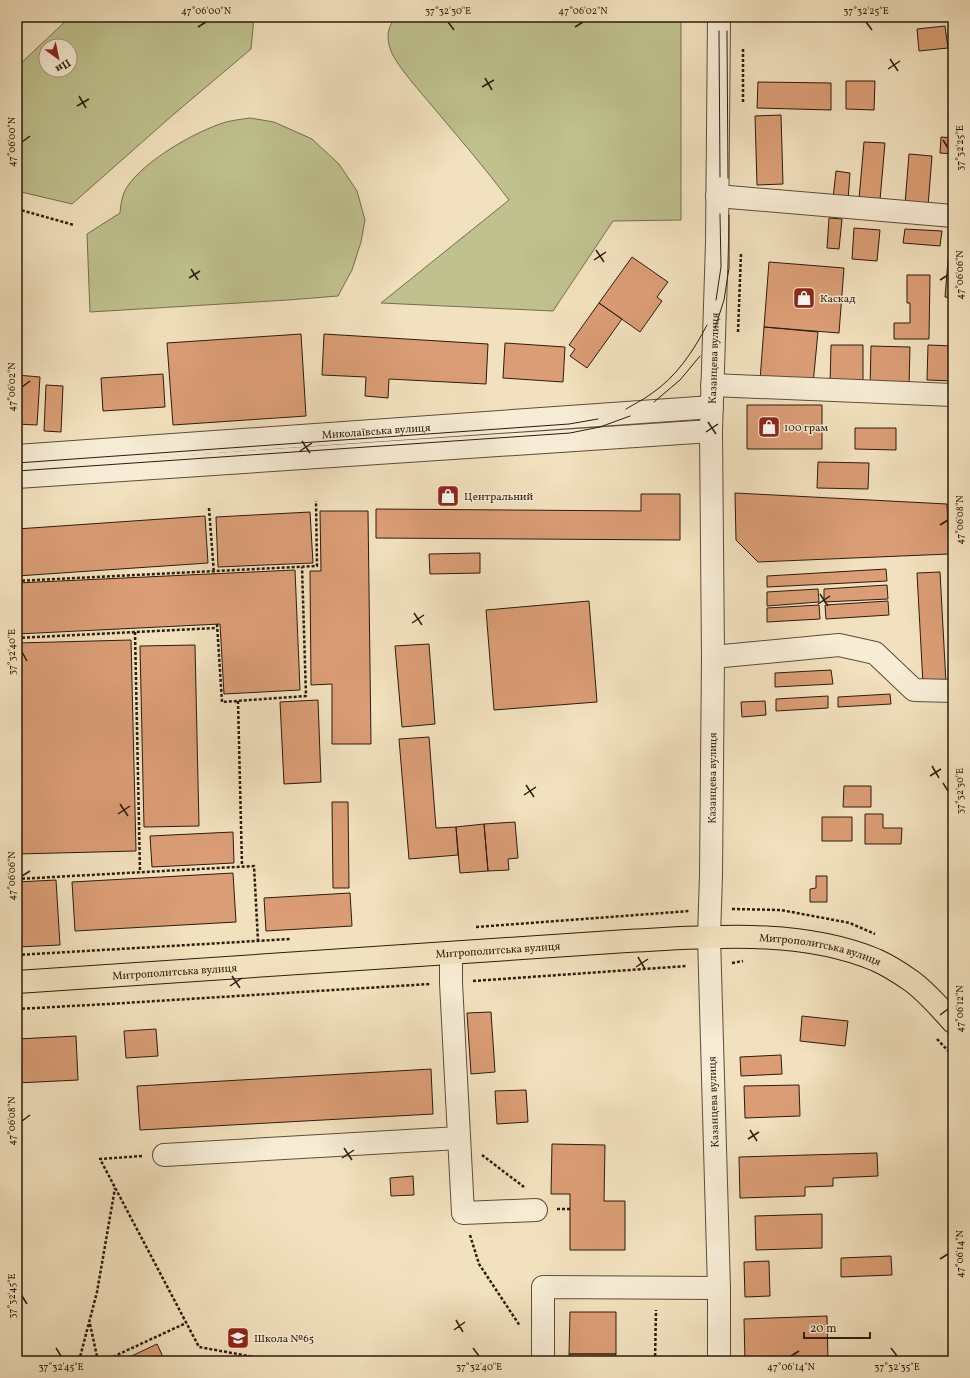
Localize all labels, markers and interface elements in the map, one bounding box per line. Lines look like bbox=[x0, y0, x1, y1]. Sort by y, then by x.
text: 47°06'00"N bbox=[181, 4, 232, 18]
text: 37°32'30"E bbox=[425, 4, 471, 18]
text: 47°06'02"N bbox=[558, 4, 608, 18]
text: 37°32'25"E bbox=[843, 4, 889, 18]
north arrow bbox=[38, 38, 78, 78]
text: Пн bbox=[52, 55, 73, 76]
text: 47°06'00"N bbox=[5, 116, 19, 167]
text: 37°32'25"E bbox=[953, 125, 967, 171]
text: 47°06'06"N bbox=[953, 250, 967, 300]
shop icon: Каскад bbox=[791, 285, 817, 311]
place label: Каскад bbox=[820, 292, 856, 307]
street label: Казанцева вулиця bbox=[706, 312, 724, 404]
text: 47°06'02"N bbox=[5, 362, 19, 412]
shop icon: 100 грам bbox=[756, 414, 782, 440]
street label: Миколаївська вулиця bbox=[321, 421, 431, 443]
place label: 100 грам bbox=[784, 421, 828, 436]
shop icon: Центральний bbox=[435, 483, 461, 509]
place label: Центральний bbox=[464, 490, 534, 505]
text: 47°06'08"N bbox=[953, 495, 967, 545]
text: 37°32'40"E bbox=[5, 629, 19, 675]
street label: Казанцева вулиця bbox=[705, 732, 721, 824]
text: 37°32'30"E bbox=[953, 768, 967, 814]
text: 47°06'06"N bbox=[5, 851, 19, 901]
street label: Митрополитська вулиця bbox=[759, 931, 883, 970]
street label: Митрополитська вулиця bbox=[435, 939, 561, 963]
street label: Митрополитська вулиця bbox=[112, 961, 238, 985]
text: 47°06'12"N bbox=[953, 985, 967, 1033]
street label: Казанцева вулиця bbox=[705, 1056, 724, 1148]
text: 47°06'08"N bbox=[5, 1096, 19, 1146]
text: 47°06'14"N bbox=[953, 1229, 967, 1278]
text: 37°32'45"E bbox=[5, 1273, 19, 1319]
scale bar bbox=[804, 1314, 870, 1340]
text: 20 m bbox=[810, 1321, 837, 1337]
school or university icon: Школа №65 bbox=[225, 1325, 251, 1351]
place label: Школа №65 bbox=[254, 1332, 314, 1347]
text: 37°32'45"E bbox=[38, 1360, 84, 1374]
text: 37°32'40"E bbox=[456, 1360, 502, 1374]
text: 47°06'14"N bbox=[767, 1360, 816, 1374]
text: 37°32'35"E bbox=[874, 1360, 920, 1374]

